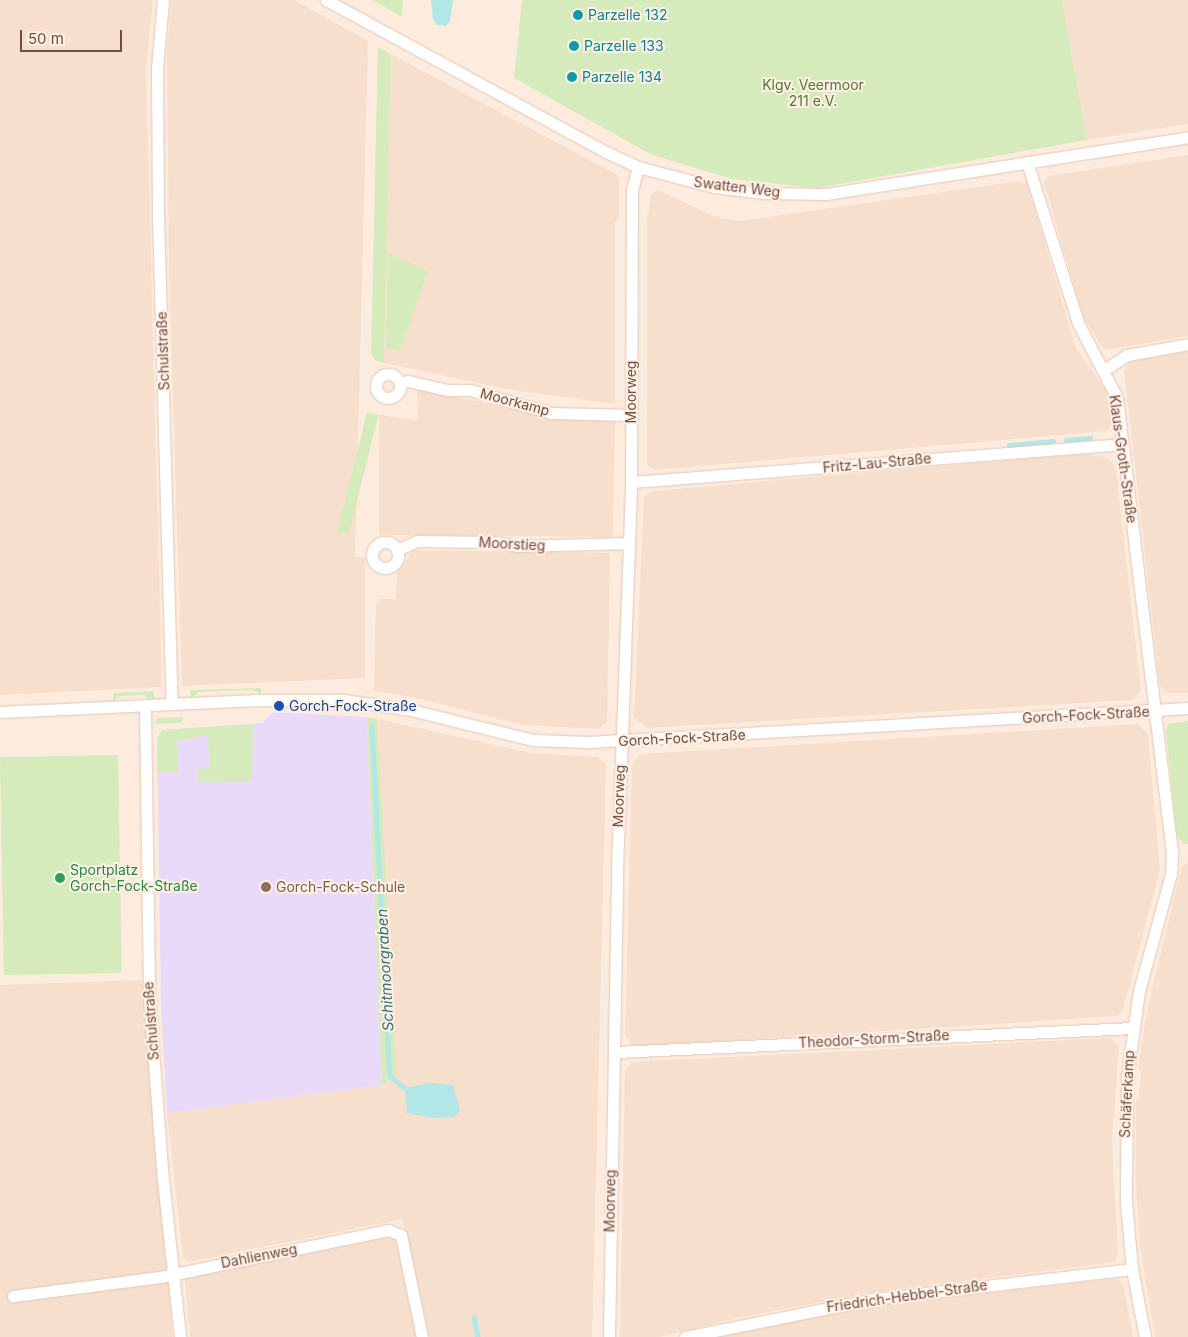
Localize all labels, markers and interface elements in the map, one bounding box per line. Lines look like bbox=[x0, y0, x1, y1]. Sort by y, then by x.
place label: Parzelle 132 bbox=[588, 7, 668, 23]
marker: Parzelle 132 bbox=[572, 9, 584, 21]
scale bar bbox=[22, 20, 125, 52]
text: 50 m bbox=[28, 29, 64, 48]
place label: Parzelle 133 bbox=[584, 38, 664, 54]
marker: Parzelle 133 bbox=[568, 40, 580, 52]
place label: Parzelle 134 bbox=[582, 69, 662, 85]
marker: Parzelle 134 bbox=[566, 71, 578, 83]
park label: Klgv. Veermoor 211 e.V. bbox=[762, 77, 864, 110]
street label: Swatten Weg bbox=[693, 173, 781, 201]
street label: Schulstraße bbox=[153, 311, 173, 391]
street label: Moorweg bbox=[623, 361, 639, 423]
street label: Moorkamp bbox=[478, 385, 552, 419]
street label: Klaus-Groth-Straße bbox=[1106, 394, 1140, 524]
street label: Fritz-Lau-Straße bbox=[822, 450, 932, 476]
street label: Moorstieg bbox=[478, 534, 546, 554]
place label: Gorch-Fock-Straße bbox=[289, 698, 417, 714]
marker: Gorch-Fock-Straße bbox=[273, 700, 285, 712]
street label: Gorch-Fock-Straße bbox=[1022, 703, 1150, 727]
street label: Gorch-Fock-Straße bbox=[618, 726, 746, 750]
street label: Moorweg bbox=[610, 764, 628, 828]
place label: Sportplatz Gorch-Fock-Straße bbox=[70, 862, 198, 894]
marker: Sportplatz Gorch-Fock-Straße bbox=[54, 872, 66, 884]
place label: Gorch-Fock-Schule bbox=[276, 879, 405, 895]
marker: Gorch-Fock-Schule bbox=[260, 881, 272, 893]
water label: Schitmoorgraben bbox=[373, 908, 397, 1032]
street label: Schulstraße bbox=[140, 981, 162, 1061]
street label: Theodor-Storm-Straße bbox=[798, 1027, 950, 1051]
street label: Schäferkamp bbox=[1116, 1050, 1138, 1138]
street label: Moorweg bbox=[601, 1169, 619, 1233]
street label: Dahlienweg bbox=[219, 1240, 299, 1272]
street label: Friedrich-Hebbel-Straße bbox=[825, 1276, 989, 1316]

